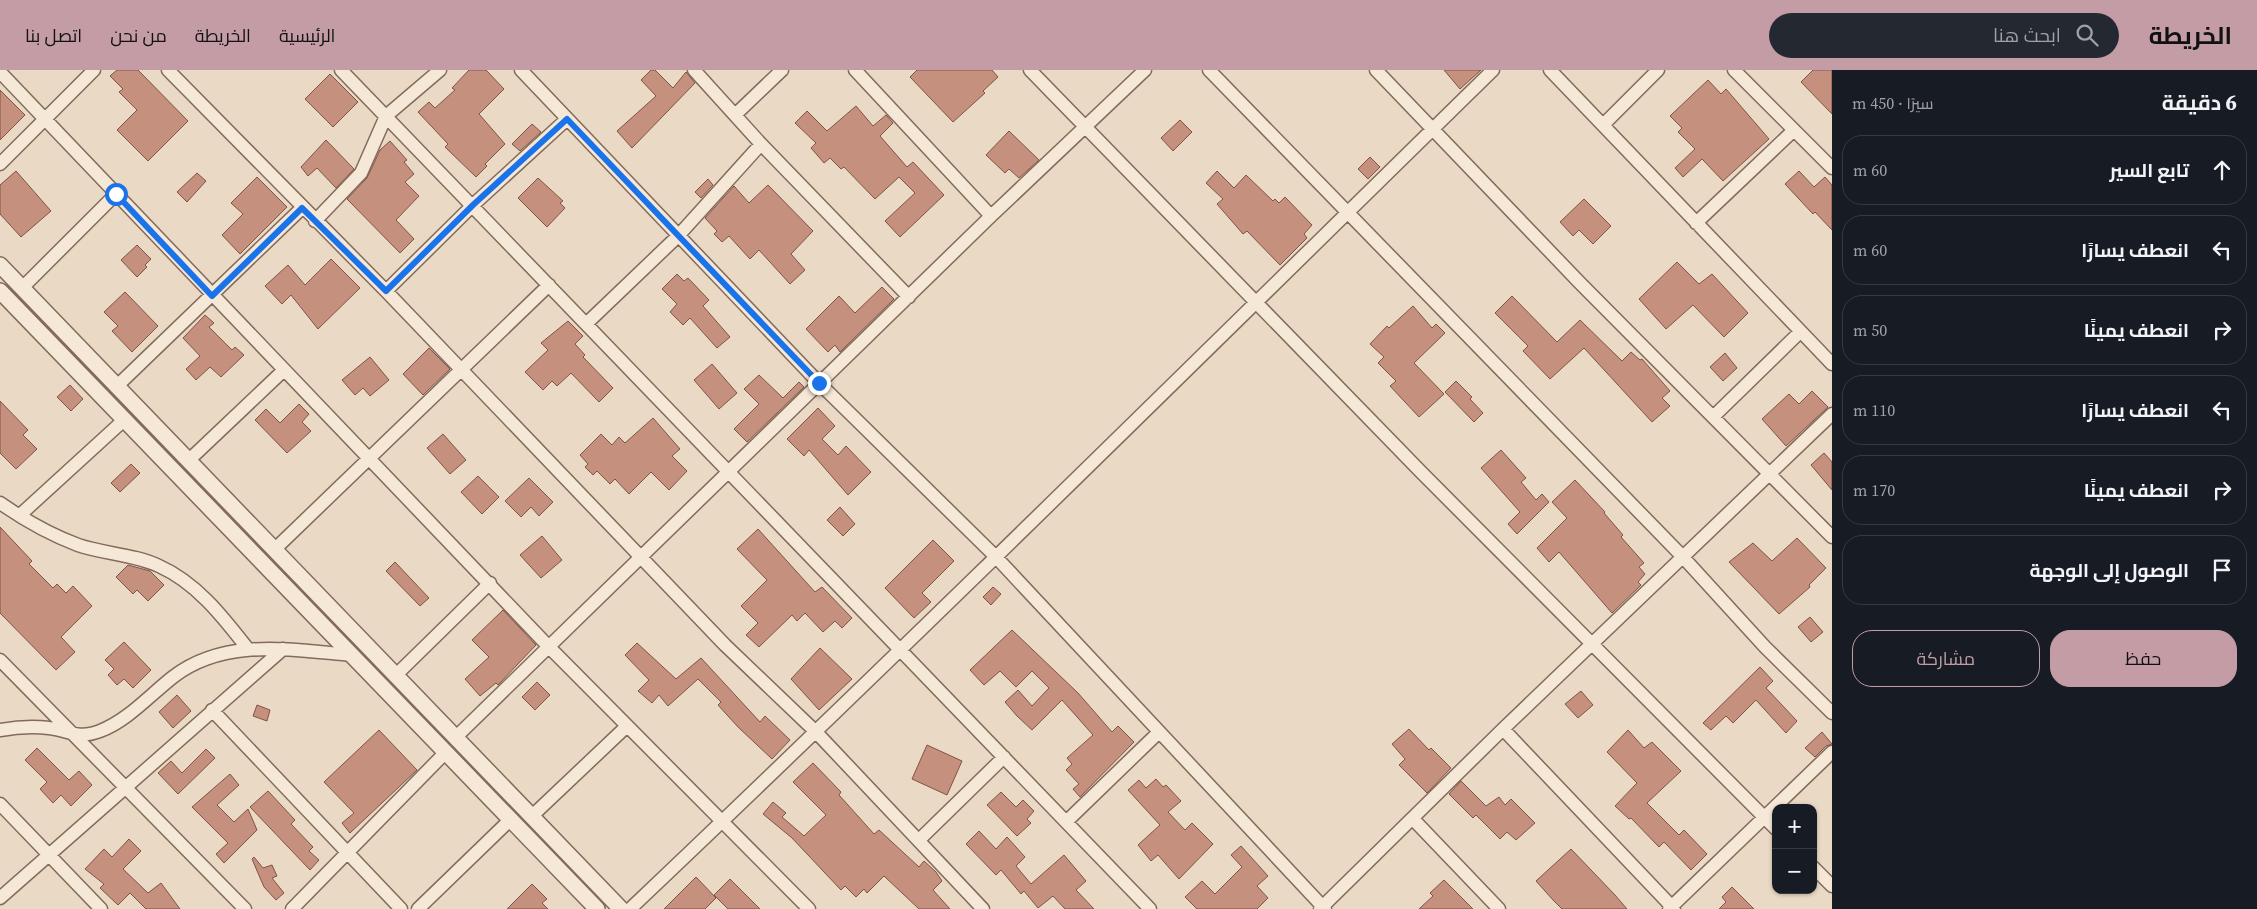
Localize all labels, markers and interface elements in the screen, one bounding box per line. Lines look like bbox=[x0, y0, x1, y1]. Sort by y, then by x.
search box bbox=[1769, 13, 2119, 58]
text: الخريطة bbox=[2149, 19, 2232, 52]
icon: search bbox=[2073, 21, 2101, 49]
text: ابحث هنا bbox=[1993, 22, 2061, 48]
text: اتصل بنا bbox=[25, 23, 82, 48]
text: من نحن bbox=[110, 23, 167, 48]
text: الخريطة bbox=[195, 23, 251, 48]
text: الرئيسية bbox=[279, 23, 335, 48]
text: 6 دقيقة bbox=[2162, 88, 2237, 117]
text: سيرًا · 450 m bbox=[1852, 92, 1933, 114]
icon: ahead bbox=[2208, 156, 2236, 184]
text: تابع السير bbox=[2109, 157, 2189, 183]
text: 60 m bbox=[1853, 159, 1887, 181]
route start bbox=[105, 183, 128, 206]
icon: left bbox=[2208, 236, 2236, 264]
text: انعطف يسارًا bbox=[2081, 237, 2189, 263]
text: 60 m bbox=[1853, 239, 1887, 261]
icon: right bbox=[2208, 316, 2236, 344]
text: انعطف يمينًا bbox=[2084, 317, 2189, 343]
text: 50 m bbox=[1853, 319, 1887, 341]
route end bbox=[808, 372, 831, 395]
icon: left bbox=[2208, 396, 2236, 424]
text: انعطف يسارًا bbox=[2081, 397, 2189, 423]
text: 110 m bbox=[1853, 399, 1895, 421]
icon: right bbox=[2208, 476, 2236, 504]
text: انعطف يمينًا bbox=[2084, 477, 2189, 503]
text: 170 m bbox=[1853, 479, 1895, 501]
icon: arrive bbox=[2208, 556, 2236, 584]
text: الوصول إلى الوجهة bbox=[2029, 557, 2189, 583]
button: مشاركة bbox=[1852, 630, 2040, 687]
button: حفظ bbox=[2050, 630, 2237, 687]
map controls bbox=[1772, 804, 1817, 894]
button: + bbox=[1772, 804, 1817, 849]
button: − bbox=[1772, 849, 1817, 894]

